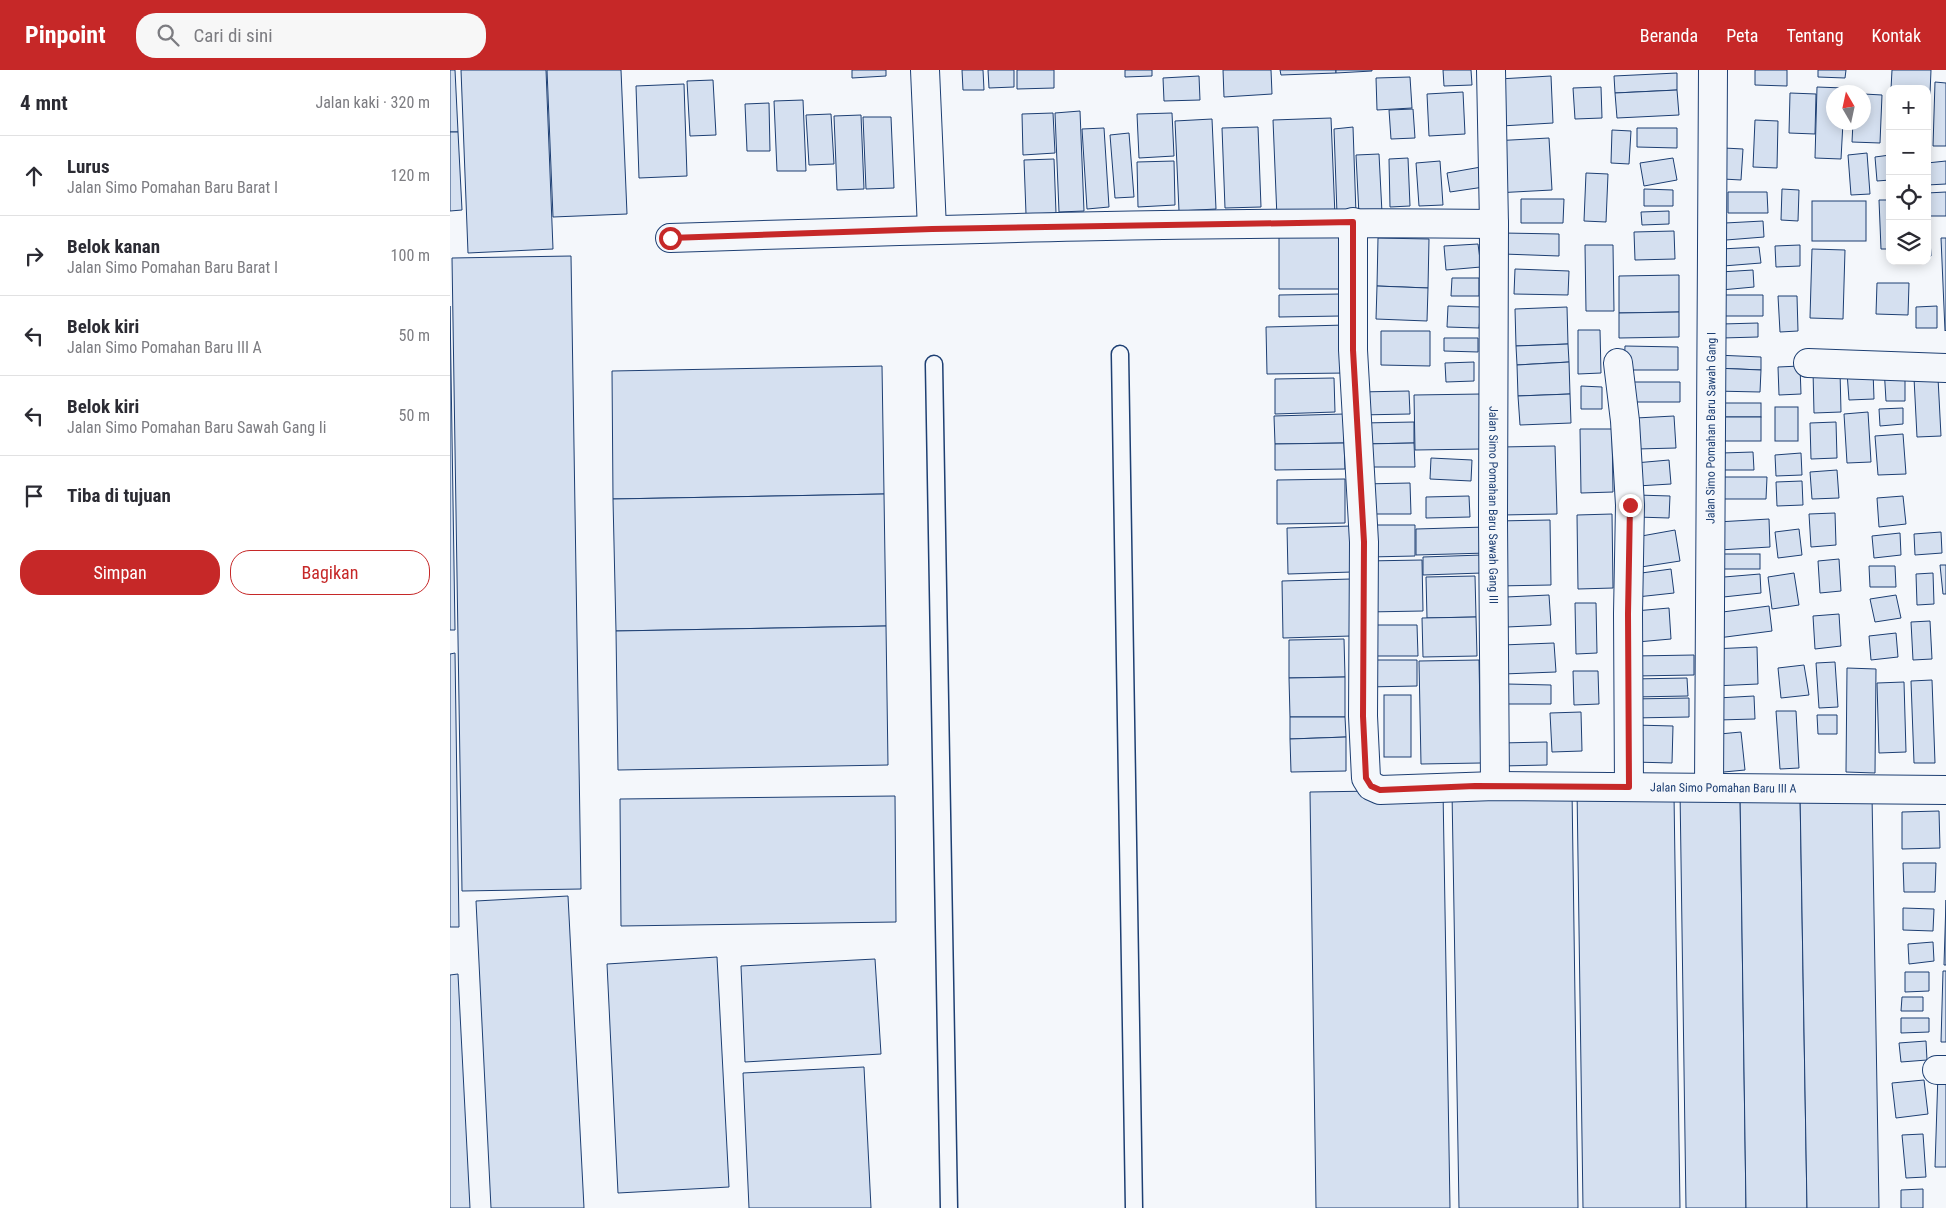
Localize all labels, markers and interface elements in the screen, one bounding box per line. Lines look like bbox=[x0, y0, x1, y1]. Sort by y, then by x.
search box bbox=[136, 13, 486, 58]
text: Pinpoint bbox=[25, 21, 106, 49]
icon: search bbox=[154, 21, 182, 49]
text: Cari di sini bbox=[194, 24, 273, 47]
text: Beranda bbox=[1640, 25, 1698, 46]
text: Peta bbox=[1726, 25, 1758, 46]
text: Tentang bbox=[1786, 25, 1844, 46]
text: Kontak bbox=[1872, 25, 1921, 46]
north arrow bbox=[1826, 85, 1871, 130]
map controls bbox=[1886, 85, 1931, 265]
button: + bbox=[1886, 85, 1931, 130]
text: 4 mnt bbox=[20, 91, 68, 115]
text: Jalan kaki · 320 m bbox=[315, 93, 430, 112]
button: − bbox=[1886, 130, 1931, 175]
text: Lurus bbox=[67, 155, 110, 178]
icon: ahead bbox=[20, 162, 48, 190]
text: 120 m bbox=[391, 166, 430, 185]
button: locate bbox=[1886, 175, 1931, 220]
text: Jalan Simo Pomahan Baru Barat I bbox=[67, 178, 278, 197]
button: layers bbox=[1886, 220, 1931, 265]
route start bbox=[659, 227, 682, 250]
text: Belok kanan bbox=[67, 235, 160, 258]
icon: right bbox=[20, 242, 48, 270]
text: 100 m bbox=[391, 246, 430, 265]
text: Jalan Simo Pomahan Baru Barat I bbox=[67, 258, 278, 277]
text: Belok kiri bbox=[67, 315, 139, 338]
icon: left bbox=[20, 322, 48, 350]
text: 50 m bbox=[398, 326, 430, 345]
street label: Jalan Simo Pomahan Baru Sawah Gang I bbox=[1703, 332, 1719, 524]
text: Jalan Simo Pomahan Baru III A bbox=[67, 338, 262, 357]
text: Belok kiri bbox=[67, 395, 139, 418]
icon: left bbox=[20, 402, 48, 430]
text: 50 m bbox=[398, 406, 430, 425]
street label: Jalan Simo Pomahan Baru Sawah Gang III bbox=[1486, 406, 1501, 604]
text: Jalan Simo Pomahan Baru Sawah Gang Ii bbox=[67, 418, 326, 437]
icon: arrive bbox=[20, 482, 48, 510]
text: Tiba di tujuan bbox=[67, 484, 171, 507]
route end bbox=[1619, 494, 1642, 517]
button: Simpan bbox=[20, 550, 220, 595]
button: Bagikan bbox=[230, 550, 430, 595]
street label: Jalan Simo Pomahan Baru III A bbox=[1650, 780, 1797, 796]

